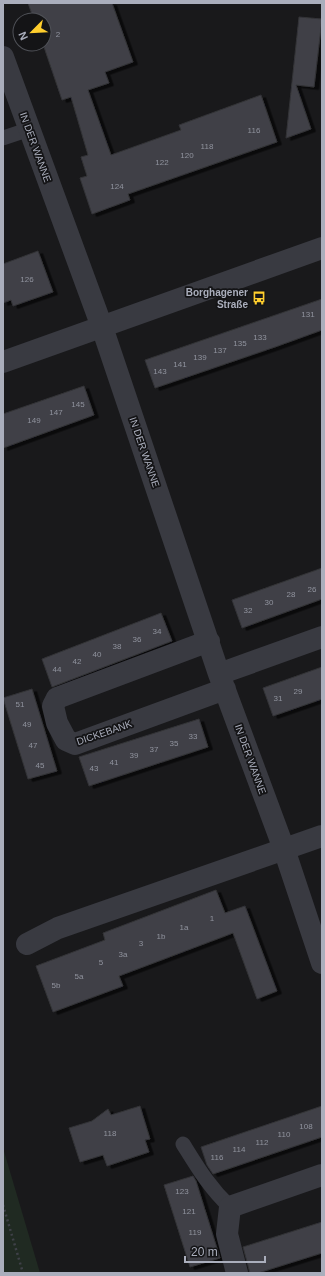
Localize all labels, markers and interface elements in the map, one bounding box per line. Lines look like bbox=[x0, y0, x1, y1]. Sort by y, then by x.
north arrow bbox=[12, 12, 52, 52]
text: N bbox=[16, 30, 30, 42]
house number: 2 bbox=[56, 30, 61, 39]
street label: IN DER WANNE bbox=[18, 111, 53, 184]
house number: 116 bbox=[248, 126, 261, 135]
house number: 118 bbox=[201, 142, 214, 151]
house number: 120 bbox=[180, 151, 194, 160]
house number: 122 bbox=[155, 158, 169, 167]
house number: 124 bbox=[110, 182, 124, 191]
house number: 126 bbox=[20, 275, 34, 284]
place label: Borghagener Straße bbox=[186, 287, 248, 310]
bus stop icon: Borghagener Straße bbox=[251, 290, 267, 306]
house number: 131 bbox=[301, 310, 315, 319]
house number: 133 bbox=[253, 333, 267, 342]
house number: 135 bbox=[233, 339, 247, 348]
house number: 137 bbox=[213, 346, 227, 355]
house number: 139 bbox=[193, 353, 207, 362]
house number: 141 bbox=[173, 360, 187, 369]
house number: 143 bbox=[153, 367, 167, 376]
house number: 145 bbox=[71, 400, 85, 409]
house number: 147 bbox=[49, 408, 63, 417]
house number: 149 bbox=[27, 416, 41, 425]
street label: IN DER WANNE bbox=[127, 416, 162, 489]
house number: 26 bbox=[308, 585, 317, 594]
house number: 28 bbox=[287, 590, 296, 599]
house number: 30 bbox=[265, 598, 274, 607]
house number: 32 bbox=[244, 606, 253, 615]
house number: 34 bbox=[153, 627, 162, 636]
house number: 36 bbox=[133, 635, 142, 644]
house number: 38 bbox=[113, 642, 122, 651]
house number: 40 bbox=[93, 650, 102, 659]
house number: 42 bbox=[73, 657, 82, 666]
house number: 44 bbox=[53, 665, 62, 674]
house number: 29 bbox=[294, 687, 303, 696]
house number: 31 bbox=[274, 694, 283, 703]
house number: 51 bbox=[16, 700, 25, 709]
street label: DICKEBANK bbox=[75, 718, 134, 747]
house number: 49 bbox=[23, 720, 32, 729]
street label: IN DER WANNE bbox=[233, 723, 268, 796]
house number: 33 bbox=[189, 732, 198, 741]
house number: 35 bbox=[170, 739, 179, 748]
house number: 47 bbox=[29, 741, 38, 750]
house number: 37 bbox=[150, 745, 159, 754]
house number: 39 bbox=[130, 751, 139, 760]
house number: 41 bbox=[110, 758, 119, 767]
house number: 45 bbox=[36, 761, 45, 770]
house number: 43 bbox=[90, 764, 99, 773]
house number: 1 bbox=[210, 914, 215, 923]
house number: 1a bbox=[180, 923, 189, 932]
house number: 1b bbox=[157, 932, 166, 941]
house number: 3 bbox=[139, 939, 144, 948]
house number: 3a bbox=[119, 950, 128, 959]
house number: 5 bbox=[99, 958, 104, 967]
house number: 5a bbox=[75, 972, 84, 981]
house number: 5b bbox=[52, 981, 61, 990]
house number: 108 bbox=[299, 1122, 313, 1131]
house number: 118 bbox=[104, 1129, 117, 1138]
house number: 110 bbox=[278, 1130, 291, 1139]
house number: 112 bbox=[256, 1138, 269, 1147]
house number: 114 bbox=[233, 1145, 246, 1154]
house number: 116 bbox=[211, 1153, 224, 1162]
house number: 123 bbox=[175, 1187, 189, 1196]
house number: 121 bbox=[182, 1207, 196, 1216]
house number: 119 bbox=[189, 1228, 202, 1237]
scale bar bbox=[185, 1238, 265, 1264]
text: 20 m bbox=[191, 1245, 218, 1259]

